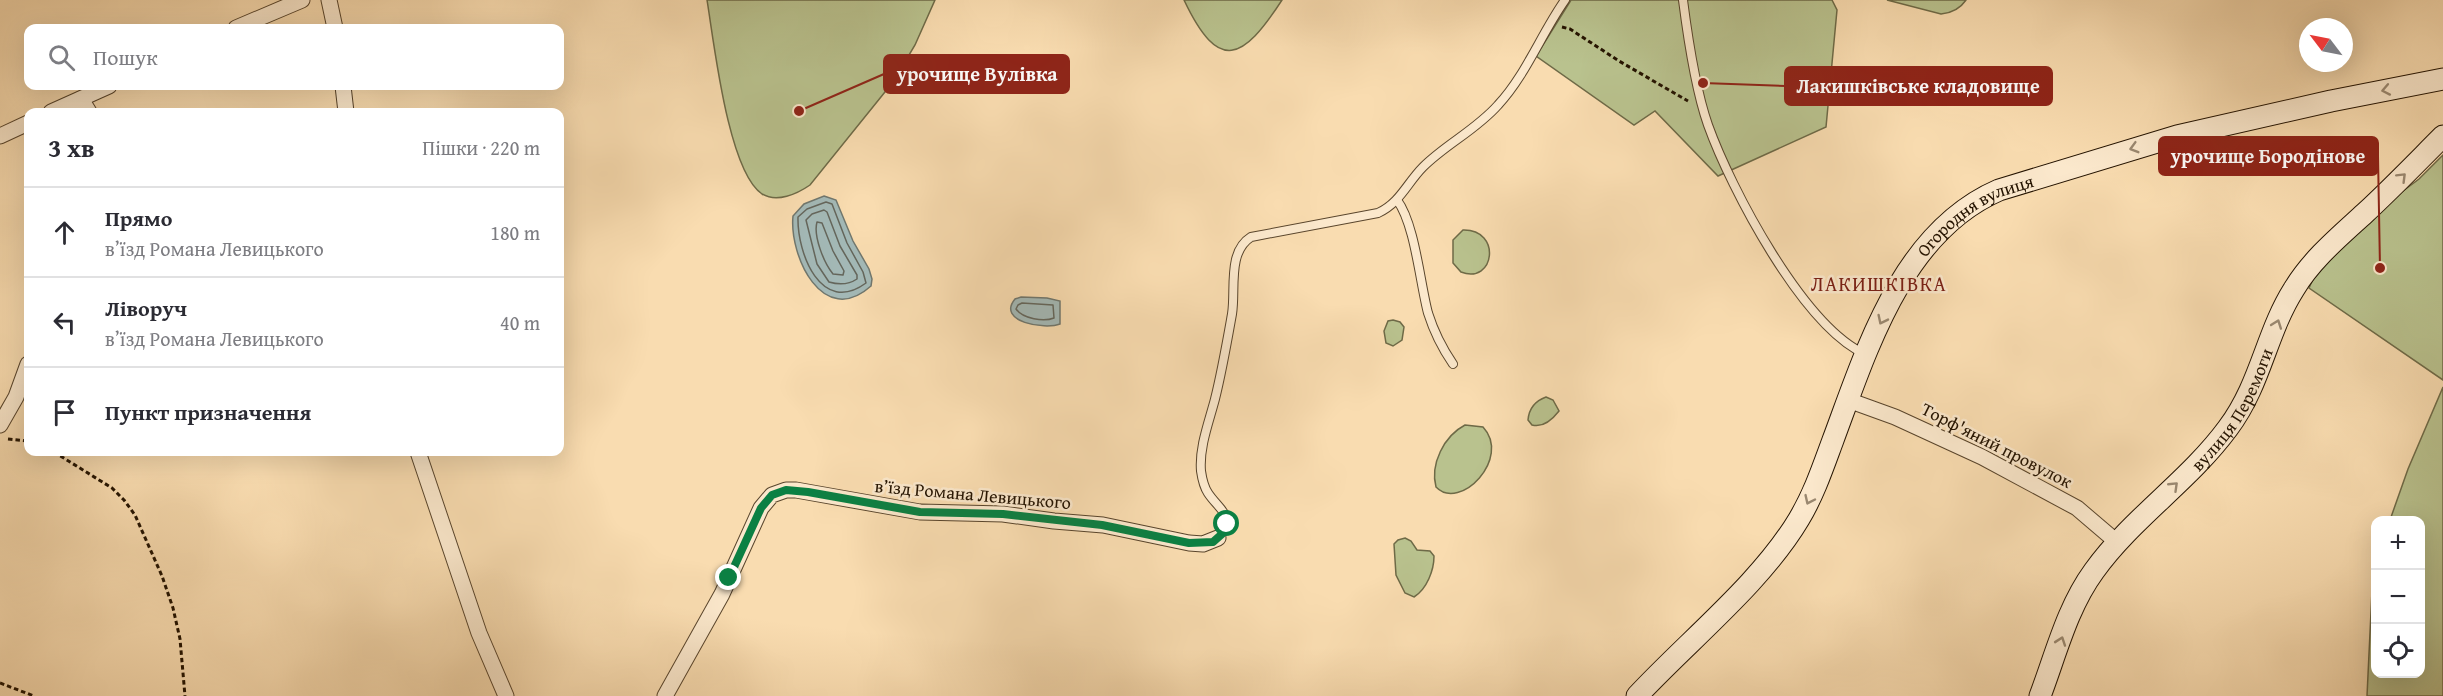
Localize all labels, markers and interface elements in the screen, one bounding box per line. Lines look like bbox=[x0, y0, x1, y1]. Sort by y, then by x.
north arrow bbox=[2299, 18, 2353, 72]
search box bbox=[24, 24, 564, 90]
icon: search bbox=[45, 41, 78, 74]
text: Пошук bbox=[93, 41, 158, 73]
callout: урочище Вулівка bbox=[884, 55, 1069, 93]
text: урочище Вулівка bbox=[895, 59, 1058, 88]
callout: Лакишківське кладовище bbox=[1785, 67, 2052, 105]
text: Лакишківське кладовище bbox=[1796, 71, 2040, 100]
one-way arrow bbox=[2381, 83, 2390, 95]
text: 3 хв bbox=[48, 128, 95, 167]
text: Пішки · 220 m bbox=[422, 133, 540, 162]
callout: урочище Бородінове bbox=[2159, 137, 2378, 175]
one-way arrow bbox=[2129, 140, 2139, 153]
text: урочище Бородінове bbox=[2170, 141, 2366, 170]
street label: Огородня вулиця bbox=[1909, 167, 2037, 262]
one-way arrow bbox=[2396, 173, 2406, 184]
text: Прямо bbox=[105, 202, 172, 234]
icon: ahead bbox=[48, 216, 81, 249]
text: 180 m bbox=[490, 218, 540, 247]
text: в’їзд Романа Левицького bbox=[105, 234, 324, 263]
district label: ЛАКИШКІВКА bbox=[1811, 269, 1947, 298]
text: Ліворуч bbox=[105, 292, 187, 324]
icon: left bbox=[48, 306, 81, 339]
text: 40 m bbox=[500, 308, 540, 337]
one-way arrow bbox=[1878, 313, 1889, 324]
one-way arrow bbox=[2270, 319, 2282, 330]
text: в’їзд Романа Левицького bbox=[105, 324, 324, 353]
street label: вулиця Перемоги bbox=[2184, 344, 2279, 477]
street label: Торф'яний провулок bbox=[1917, 395, 2078, 495]
icon: arrive bbox=[48, 396, 81, 429]
text: Пункт призначення bbox=[105, 396, 311, 428]
street label: в’їзд Романа Левицького bbox=[874, 472, 1072, 516]
one-way arrow bbox=[2166, 482, 2177, 493]
one-way arrow bbox=[1804, 494, 1816, 505]
route start bbox=[1213, 510, 1239, 536]
map controls bbox=[2371, 516, 2425, 678]
button: + bbox=[2371, 516, 2425, 570]
route end bbox=[715, 564, 741, 590]
button: − bbox=[2371, 570, 2425, 624]
button: locate bbox=[2371, 624, 2425, 678]
one-way arrow bbox=[2053, 636, 2066, 647]

